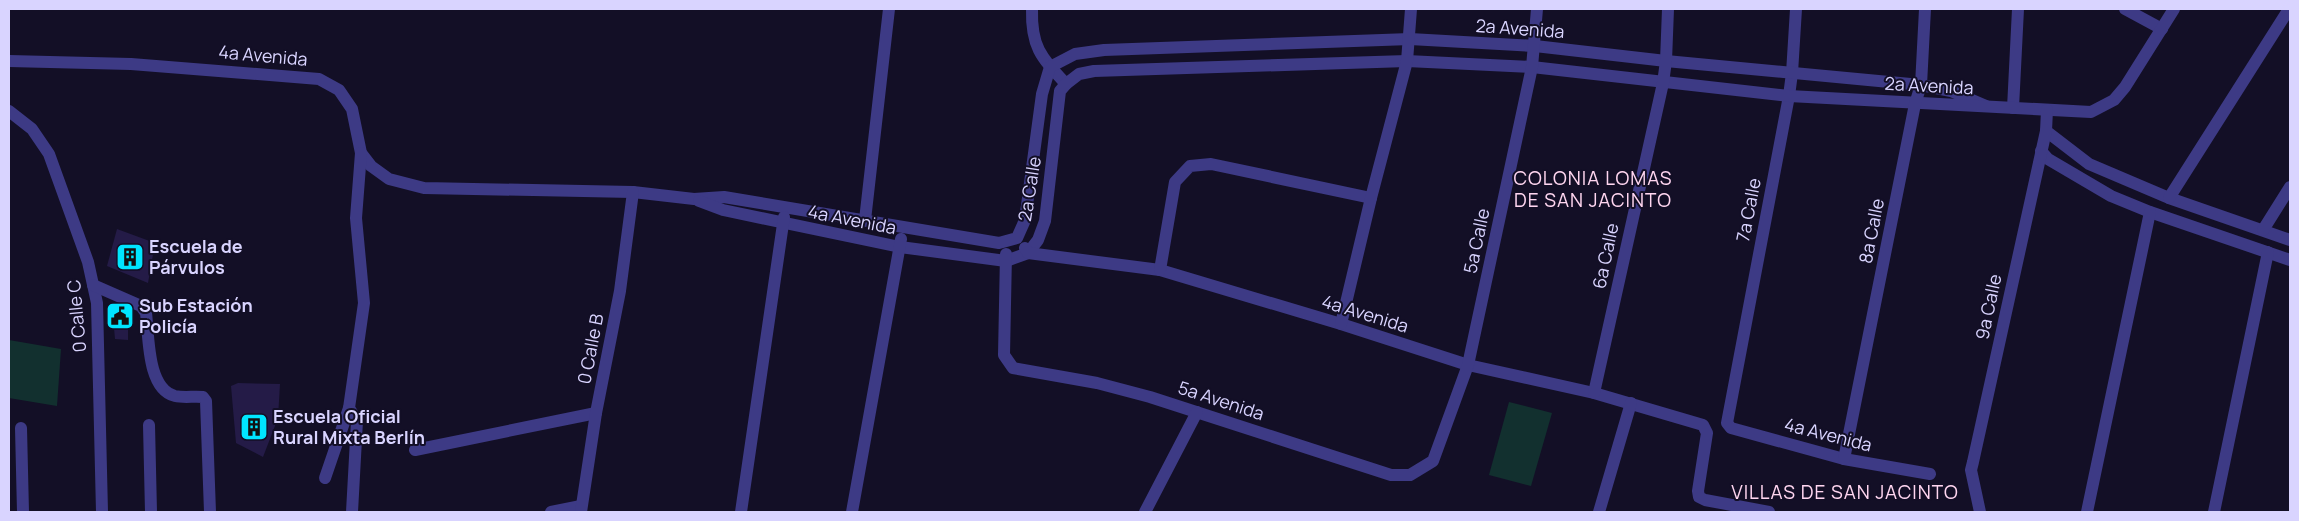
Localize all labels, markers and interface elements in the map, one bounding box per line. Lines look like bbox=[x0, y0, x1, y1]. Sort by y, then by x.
street label: 2a Avenida bbox=[1475, 13, 1565, 43]
street label: 4a Avenida bbox=[217, 39, 309, 71]
street label: 2a Avenida bbox=[1884, 71, 1974, 99]
street label: 2a Calle bbox=[1012, 155, 1046, 223]
district label: COLONIA LOMAS DE SAN JACINTO bbox=[1513, 165, 1673, 213]
street label: 7a Calle bbox=[1730, 176, 1766, 244]
street label: 8a Calle bbox=[1853, 196, 1889, 265]
street label: 4a Avenida bbox=[806, 199, 898, 239]
street label: 5a Calle bbox=[1457, 206, 1495, 275]
street label: 6a Calle bbox=[1586, 221, 1624, 291]
place label: Escuela de Párvulos bbox=[149, 234, 243, 279]
building icon: Escuela de Párvulos bbox=[115, 242, 145, 272]
street label: 9a Calle bbox=[1969, 272, 2007, 342]
street label: 0 Calle C bbox=[61, 279, 91, 353]
street label: 4a Avenida bbox=[1319, 288, 1412, 338]
place label: Sub Estación Policía bbox=[139, 293, 253, 338]
public building icon: Sub Estación Policía bbox=[105, 301, 135, 331]
street label: 0 Calle B bbox=[571, 312, 609, 386]
street label: 5a Avenida bbox=[1175, 375, 1267, 425]
place label: Escuela Oficial Rural Mixta Berlín bbox=[273, 404, 425, 449]
building icon: Escuela Oficial Rural Mixta Berlín bbox=[239, 412, 269, 442]
street label: 4a Avenida bbox=[1782, 412, 1875, 456]
district label: VILLAS DE SAN JACINTO bbox=[1731, 479, 1959, 505]

